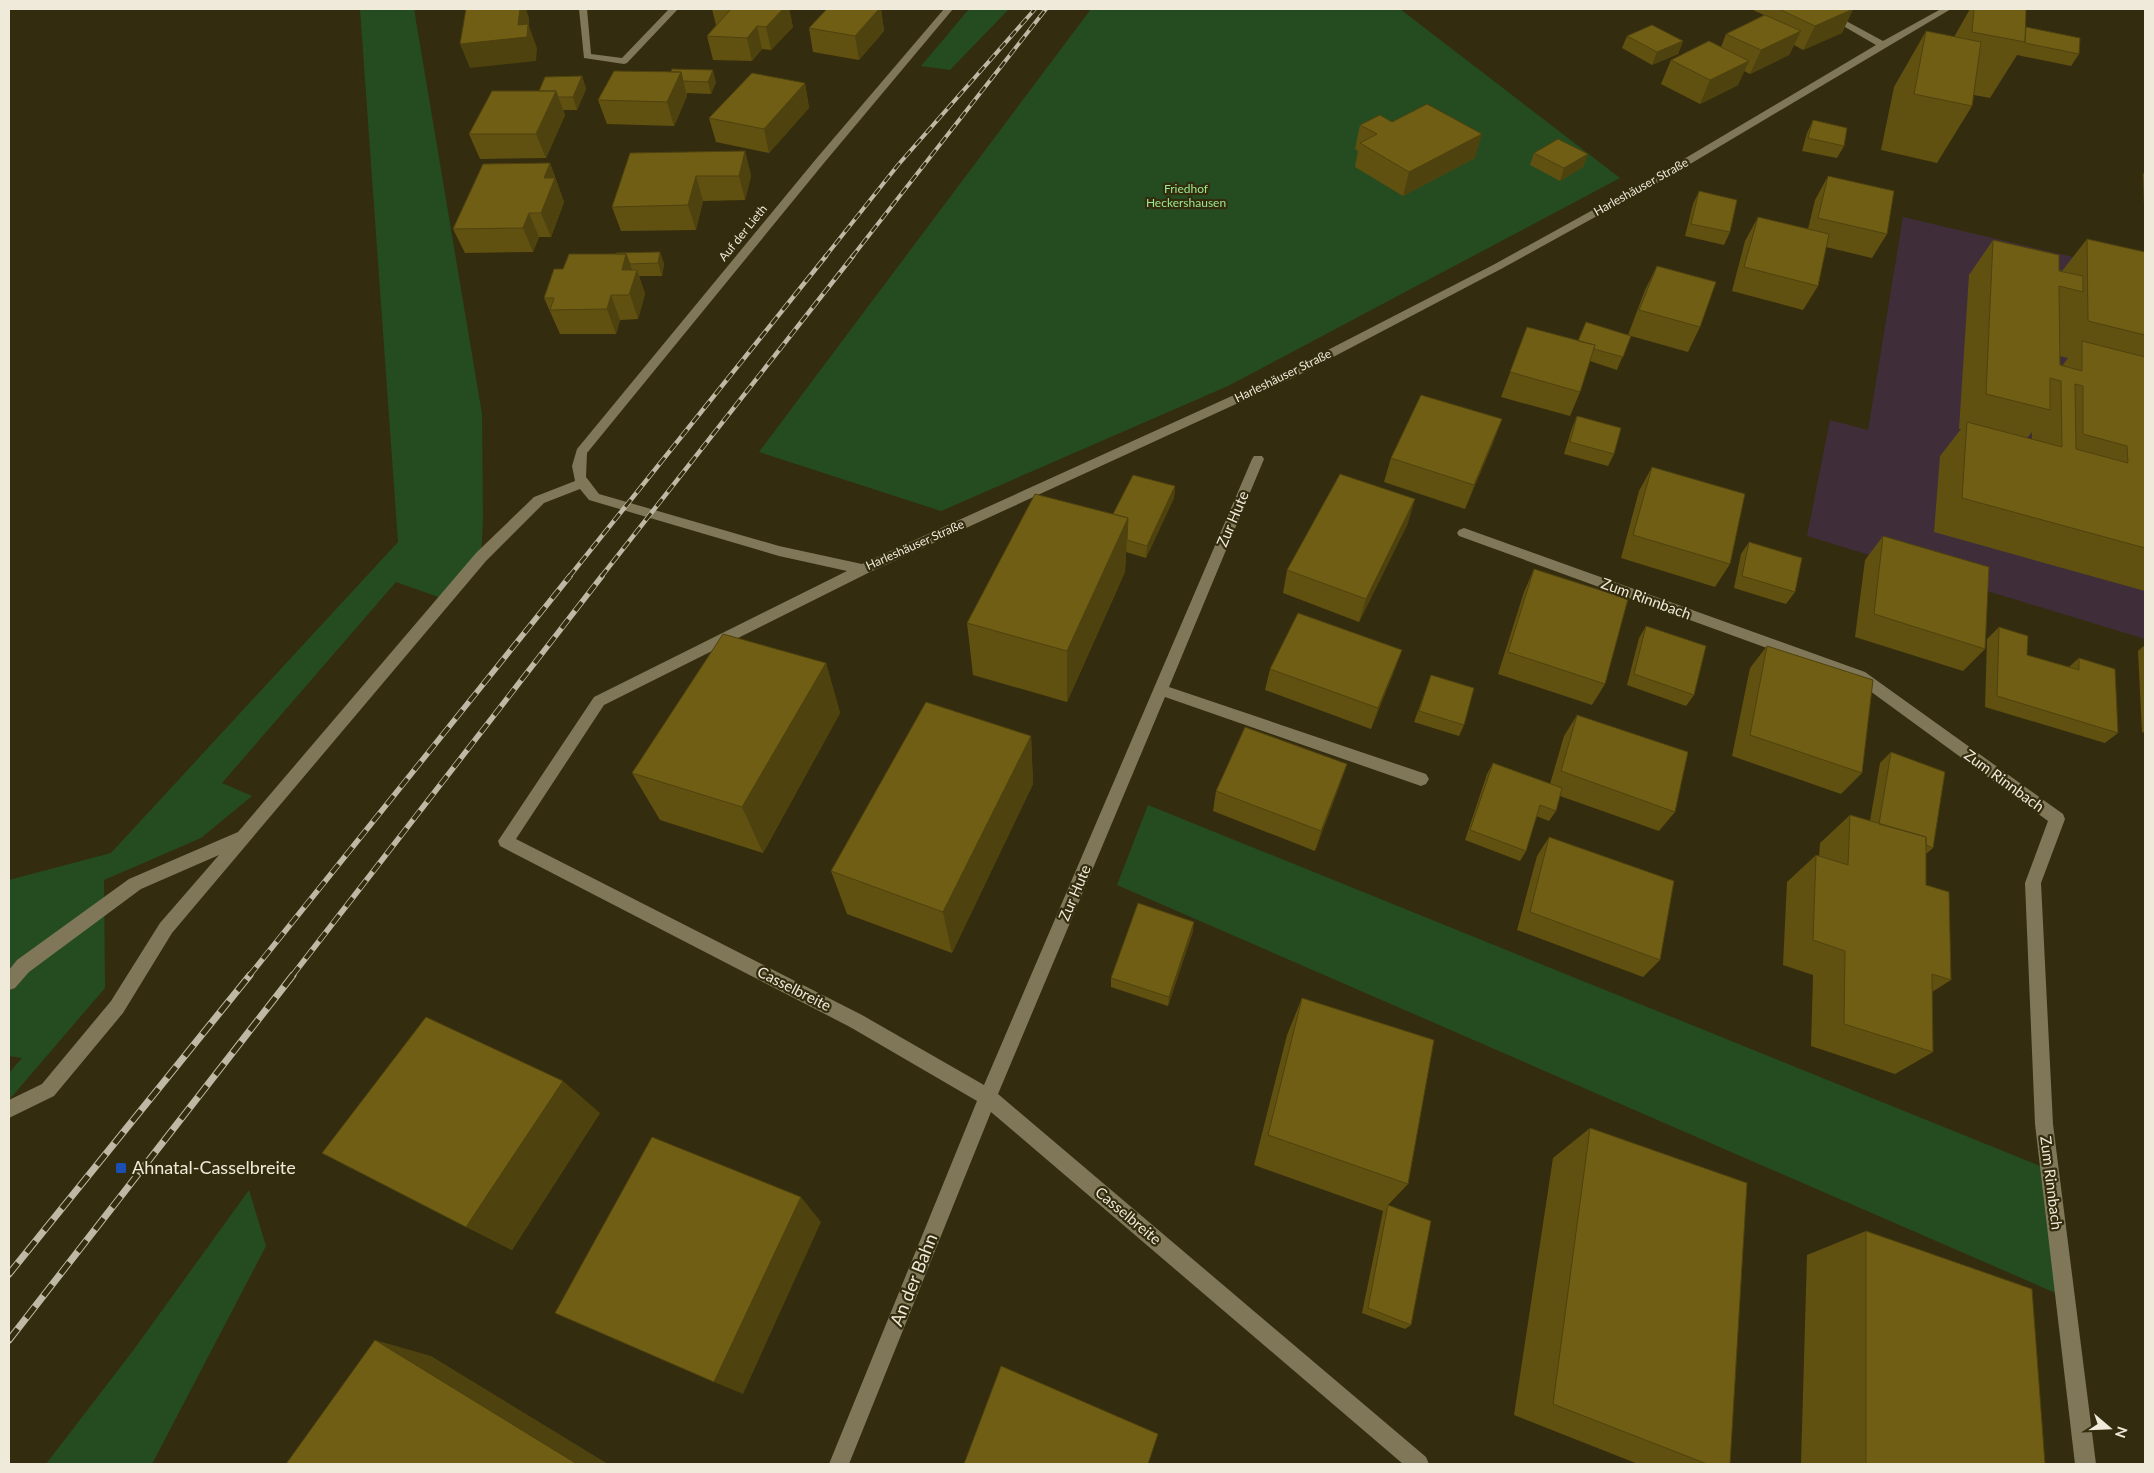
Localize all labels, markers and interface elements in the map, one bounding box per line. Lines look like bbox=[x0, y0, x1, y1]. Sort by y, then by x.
street label: Harleshäuser Straße bbox=[1591, 154, 1691, 219]
park label: Friedhof Heckershausen bbox=[1146, 181, 1226, 210]
street label: Auf der Lieth bbox=[715, 201, 770, 264]
street label: Harleshäuser Straße bbox=[1232, 346, 1334, 405]
street label: Zur Hute bbox=[1212, 488, 1252, 549]
street label: Harleshäuser Straße bbox=[863, 516, 966, 573]
street label: Zum Rinnbach bbox=[1599, 573, 1694, 623]
street label: Zum Rinnbach bbox=[1961, 745, 2048, 815]
street label: Zur Hute bbox=[1054, 862, 1094, 923]
street label: Casselbreite bbox=[755, 962, 834, 1014]
street label: Zum Rinnbach bbox=[2037, 1135, 2067, 1231]
place label: Ahnatal-Casselbreite bbox=[132, 1156, 296, 1178]
marker: Ahnatal-Casselbreite bbox=[114, 1161, 128, 1175]
street label: Casselbreite bbox=[1092, 1183, 1165, 1248]
street label: An der Bahn bbox=[885, 1230, 942, 1329]
north arrow bbox=[2084, 1403, 2134, 1453]
text: N bbox=[2112, 1425, 2132, 1440]

